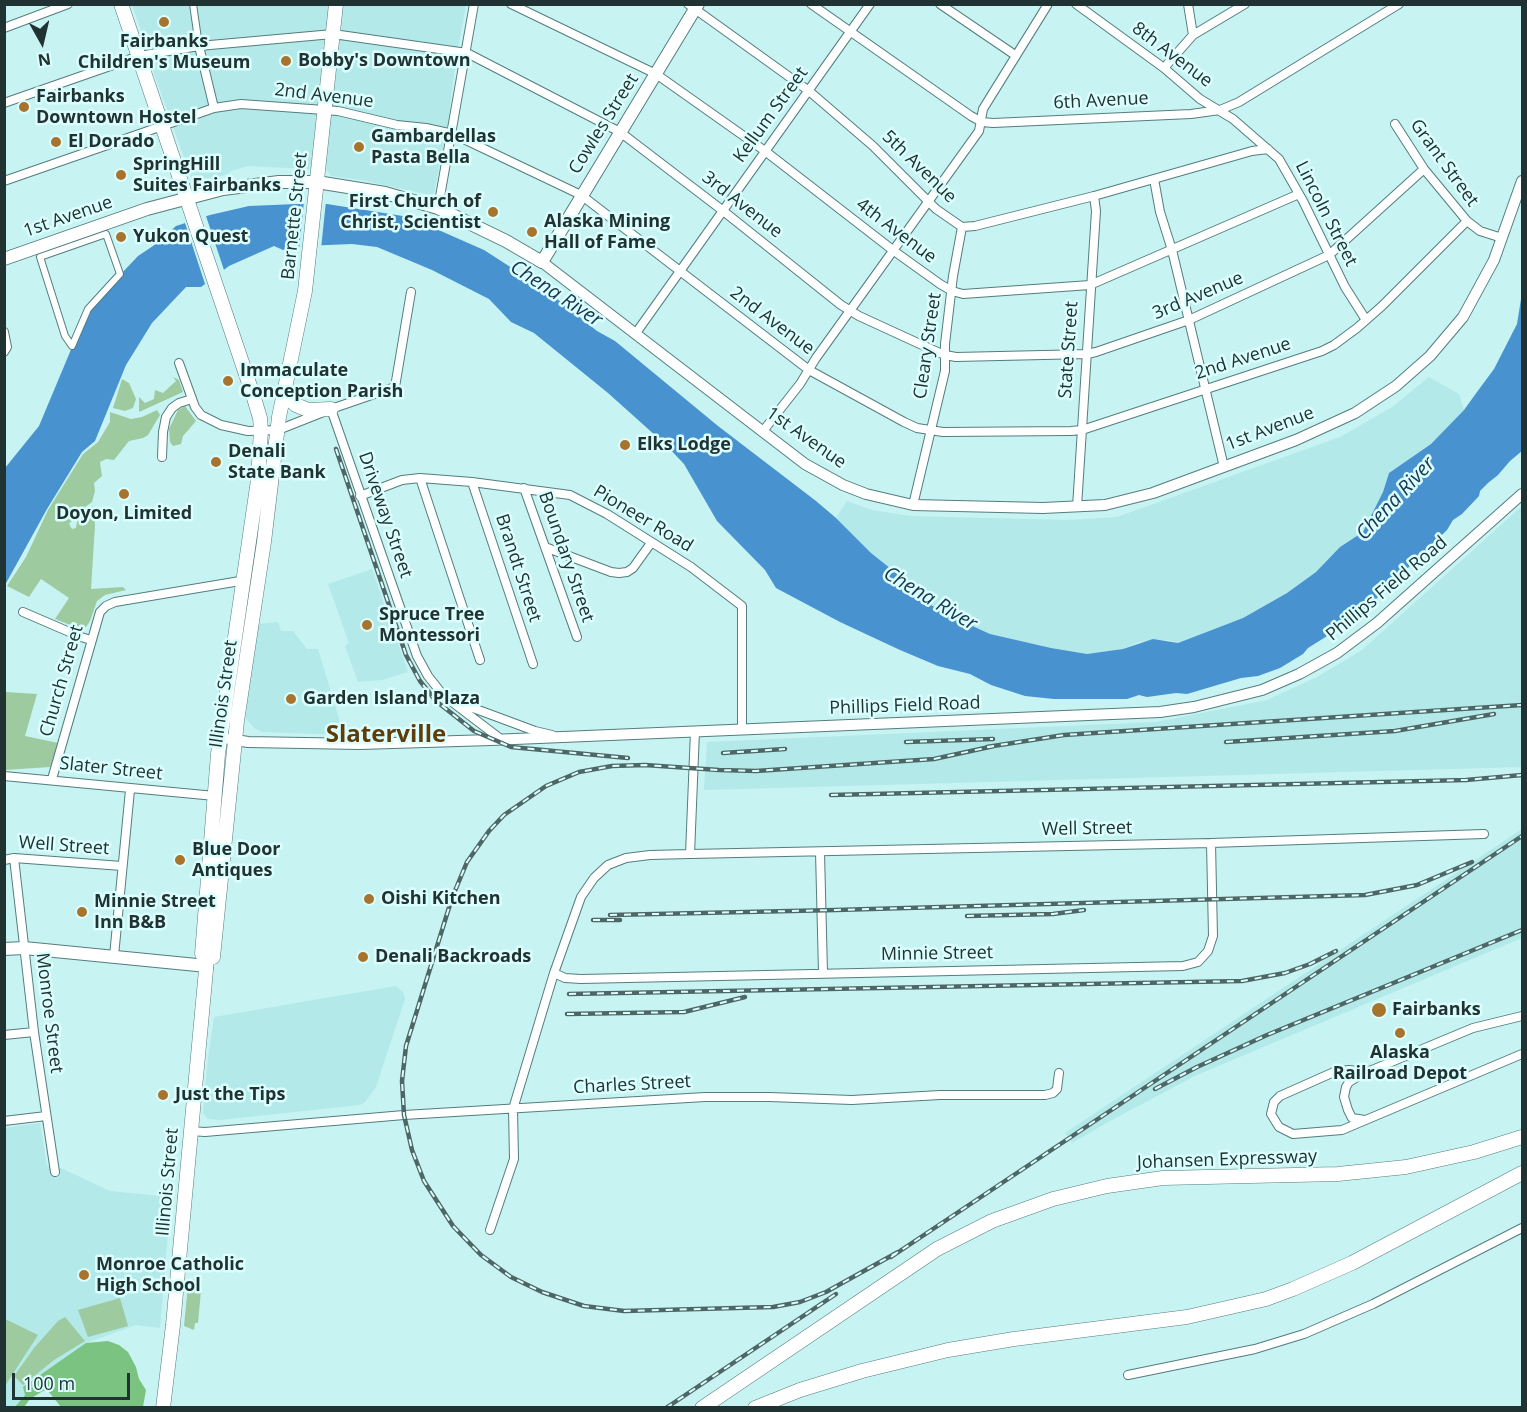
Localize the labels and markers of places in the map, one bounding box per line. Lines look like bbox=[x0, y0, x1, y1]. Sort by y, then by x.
marker: Fairbanks Children's Museum bbox=[157, 15, 171, 29]
place label: Fairbanks Children's Museum bbox=[78, 31, 250, 74]
place label: Bobby's Downtown bbox=[298, 50, 471, 72]
marker: Bobby's Downtown bbox=[279, 54, 293, 68]
place label: Fairbanks Downtown Hostel bbox=[36, 86, 196, 128]
marker: Fairbanks Downtown Hostel bbox=[17, 100, 31, 114]
place label: Gambardellas Pasta Bella bbox=[371, 126, 496, 168]
place label: El Dorado bbox=[68, 131, 154, 153]
marker: El Dorado bbox=[49, 135, 63, 149]
marker: Gambardellas Pasta Bella bbox=[352, 140, 366, 154]
place label: SpringHill Suites Fairbanks bbox=[133, 154, 281, 196]
marker: SpringHill Suites Fairbanks bbox=[114, 168, 128, 182]
place label: First Church of Christ, Scientist bbox=[340, 191, 481, 234]
marker: First Church of Christ, Scientist bbox=[486, 205, 500, 219]
place label: Alaska Mining Hall of Fame bbox=[544, 211, 670, 254]
marker: Alaska Mining Hall of Fame bbox=[525, 225, 539, 239]
place label: Yukon Quest bbox=[133, 226, 248, 248]
marker: Yukon Quest bbox=[114, 230, 128, 244]
place label: Immaculate Conception Parish bbox=[240, 360, 403, 403]
marker: Immaculate Conception Parish bbox=[221, 374, 235, 388]
place label: Elks Lodge bbox=[637, 434, 731, 456]
marker: Elks Lodge bbox=[618, 438, 632, 452]
place label: Denali State Bank bbox=[228, 441, 326, 484]
marker: Denali State Bank bbox=[209, 455, 223, 469]
marker: Doyon, Limited bbox=[117, 487, 131, 501]
place label: Doyon, Limited bbox=[56, 503, 192, 525]
place label: Spruce Tree Montessori bbox=[379, 604, 485, 646]
marker: Spruce Tree Montessori bbox=[360, 618, 374, 632]
place label: Garden Island Plaza bbox=[303, 688, 480, 710]
marker: Garden Island Plaza bbox=[284, 692, 298, 706]
place label: Blue Door Antiques bbox=[192, 839, 281, 882]
marker: Blue Door Antiques bbox=[173, 853, 187, 867]
place label: Oishi Kitchen bbox=[381, 888, 501, 910]
place label: Minnie Street Inn B&B bbox=[94, 891, 216, 934]
marker: Oishi Kitchen bbox=[362, 892, 376, 906]
marker: Minnie Street Inn B&B bbox=[75, 905, 89, 919]
place label: Denali Backroads bbox=[375, 946, 531, 968]
marker: Denali Backroads bbox=[356, 950, 370, 964]
place label: Fairbanks bbox=[1392, 999, 1481, 1021]
marker: Fairbanks bbox=[1370, 1001, 1388, 1019]
marker: Alaska Railroad Depot bbox=[1393, 1026, 1407, 1040]
place label: Alaska Railroad Depot bbox=[1333, 1042, 1467, 1084]
place label: Just the Tips bbox=[175, 1084, 285, 1106]
marker: Just the Tips bbox=[156, 1088, 170, 1102]
place label: Monroe Catholic High School bbox=[96, 1254, 244, 1296]
marker: Monroe Catholic High School bbox=[77, 1268, 91, 1282]

